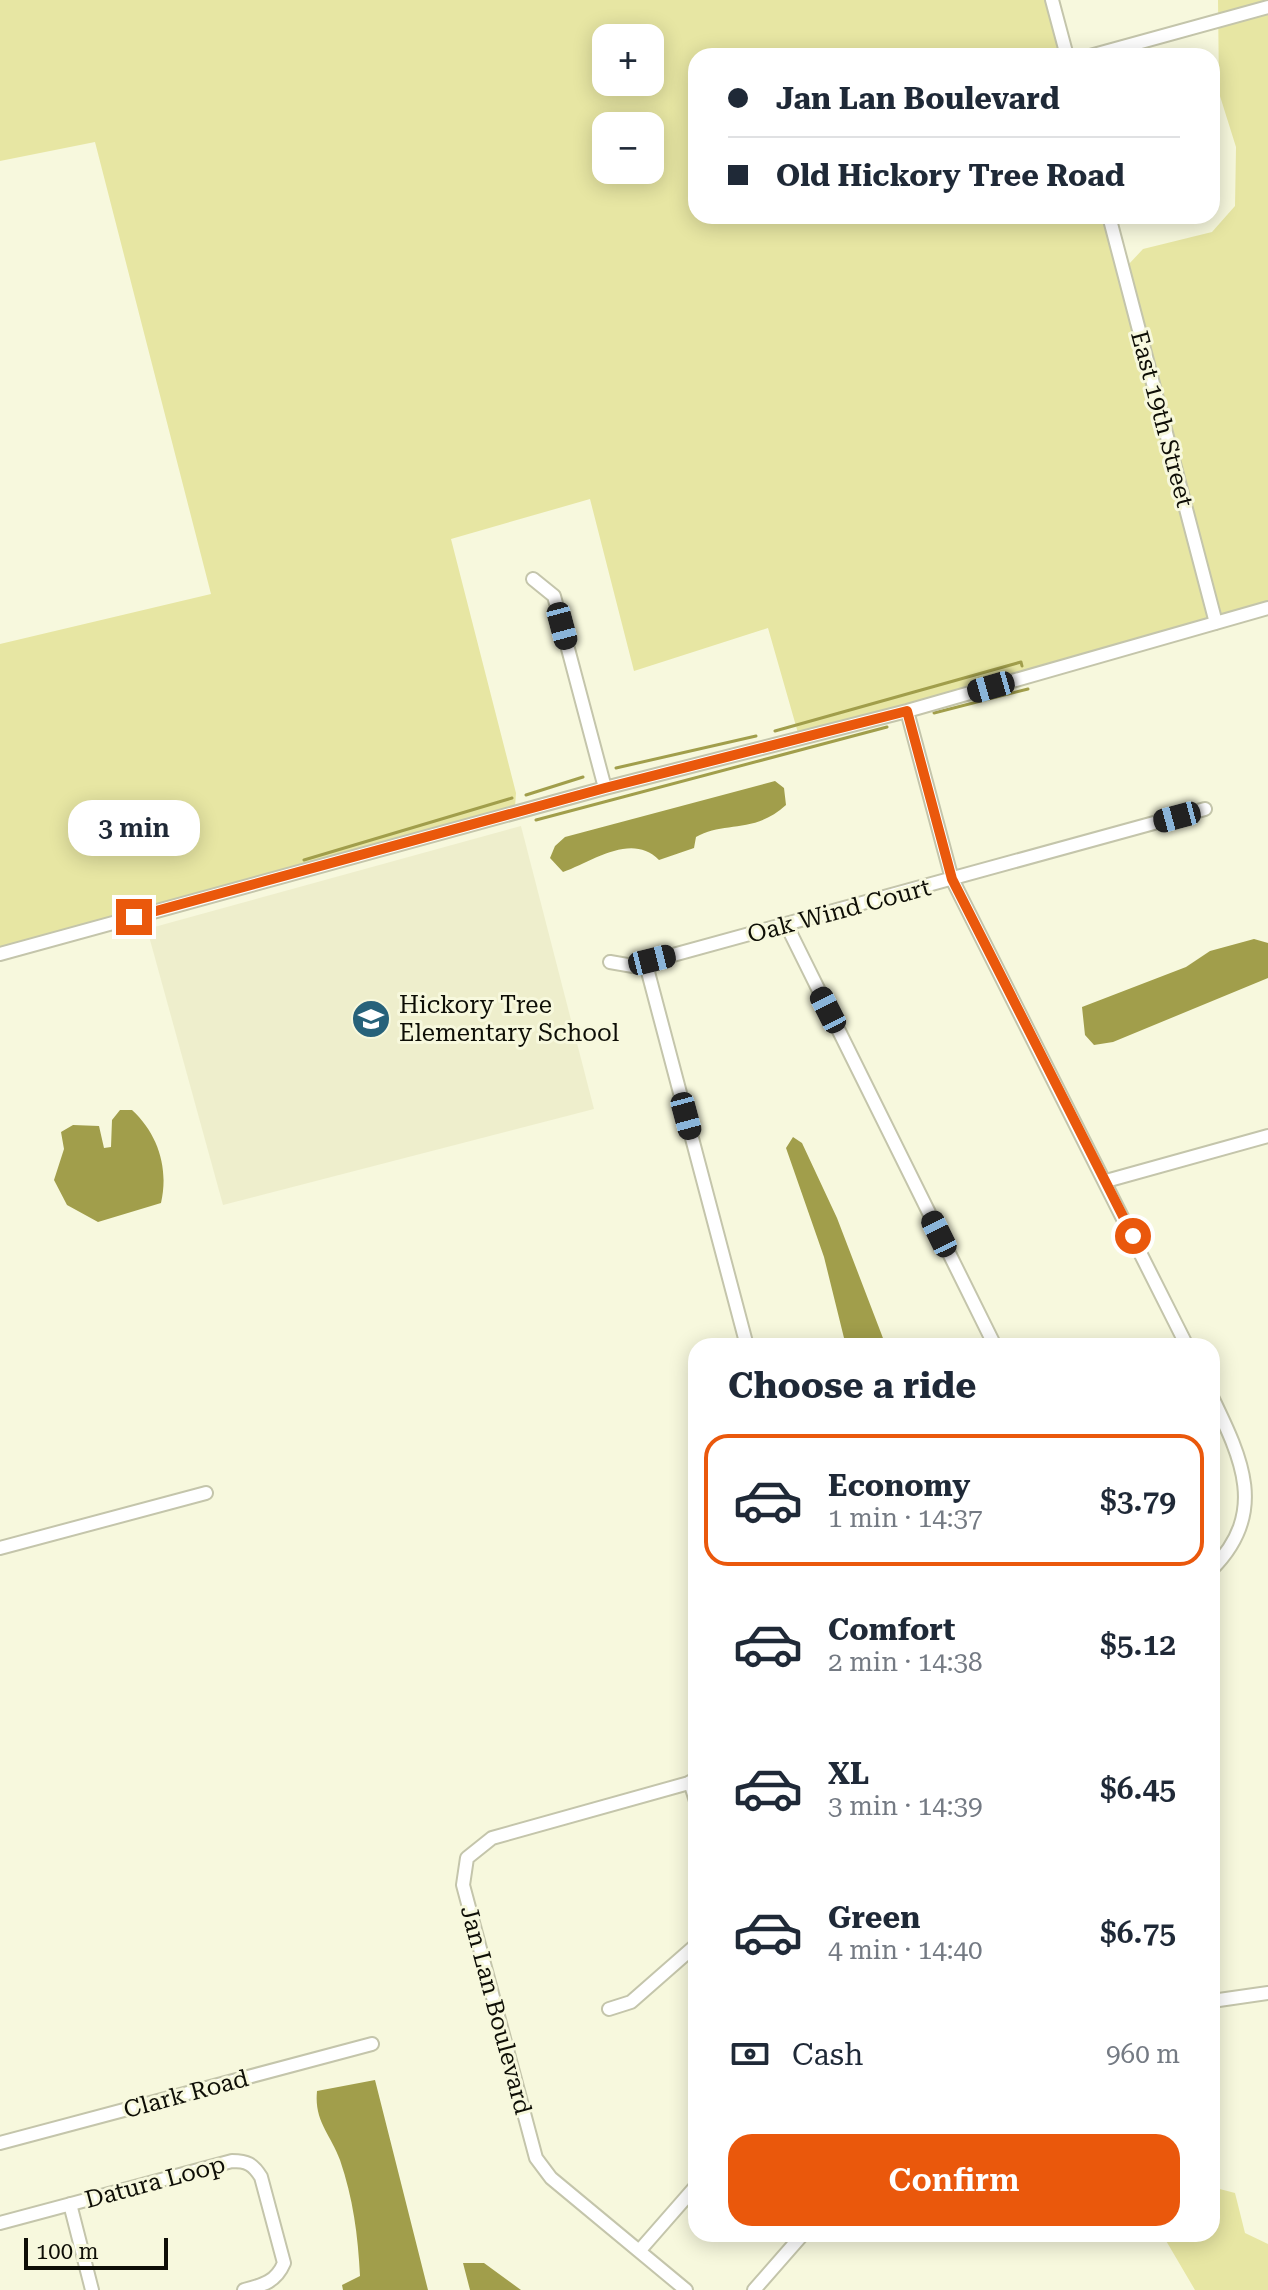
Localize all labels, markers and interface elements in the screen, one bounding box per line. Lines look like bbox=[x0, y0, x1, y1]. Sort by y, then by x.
map controls bbox=[592, 24, 664, 184]
button: + bbox=[592, 24, 664, 96]
text: Jan Lan Boulevard bbox=[776, 81, 1060, 116]
button: − bbox=[592, 112, 664, 184]
text: Old Hickory Tree Road bbox=[776, 158, 1125, 193]
street label: East 19th Street bbox=[1125, 328, 1199, 510]
car bbox=[544, 600, 580, 652]
car bbox=[965, 669, 1017, 705]
car bbox=[1151, 799, 1203, 835]
callout: 3 min bbox=[68, 801, 200, 857]
text: 3 min bbox=[98, 813, 170, 843]
street label: Oak Wind Court bbox=[744, 873, 934, 949]
route end bbox=[116, 899, 152, 935]
car bbox=[626, 943, 678, 977]
car bbox=[806, 983, 850, 1037]
place label: Hickory Tree Elementary School bbox=[399, 991, 619, 1047]
school or university icon: Hickory Tree Elementary School bbox=[350, 998, 392, 1040]
car bbox=[668, 1090, 704, 1142]
car bbox=[918, 1207, 960, 1261]
route start bbox=[1115, 1218, 1151, 1254]
text: Choose a ride bbox=[728, 1365, 976, 1407]
icon: car bbox=[732, 1464, 804, 1536]
text: Economy bbox=[828, 1468, 970, 1503]
text: $3.79 bbox=[1100, 1483, 1176, 1518]
text: 1 min · 14:37 bbox=[828, 1503, 983, 1533]
icon: car bbox=[732, 1608, 804, 1680]
text: Comfort bbox=[828, 1612, 955, 1647]
text: $5.12 bbox=[1100, 1627, 1176, 1662]
text: 2 min · 14:38 bbox=[828, 1647, 983, 1677]
icon: car bbox=[732, 1752, 804, 1824]
text: XL bbox=[828, 1756, 869, 1791]
text: $6.45 bbox=[1100, 1771, 1176, 1806]
text: 3 min · 14:39 bbox=[828, 1791, 983, 1821]
icon: car bbox=[732, 1896, 804, 1968]
text: Green bbox=[828, 1900, 920, 1935]
street label: Jan Lan Boulevard bbox=[455, 1903, 537, 2117]
text: $6.75 bbox=[1100, 1915, 1176, 1950]
text: 4 min · 14:40 bbox=[828, 1935, 983, 1965]
icon: cash bbox=[728, 2032, 772, 2076]
text: Cash bbox=[792, 2037, 863, 2072]
text: 960 m bbox=[1106, 2039, 1180, 2069]
street label: Clark Road bbox=[121, 2064, 251, 2124]
button: Confirm bbox=[728, 2134, 1180, 2226]
street label: Datura Loop bbox=[82, 2150, 228, 2214]
scale bar bbox=[24, 2234, 168, 2270]
text: 100 m bbox=[36, 2239, 99, 2264]

